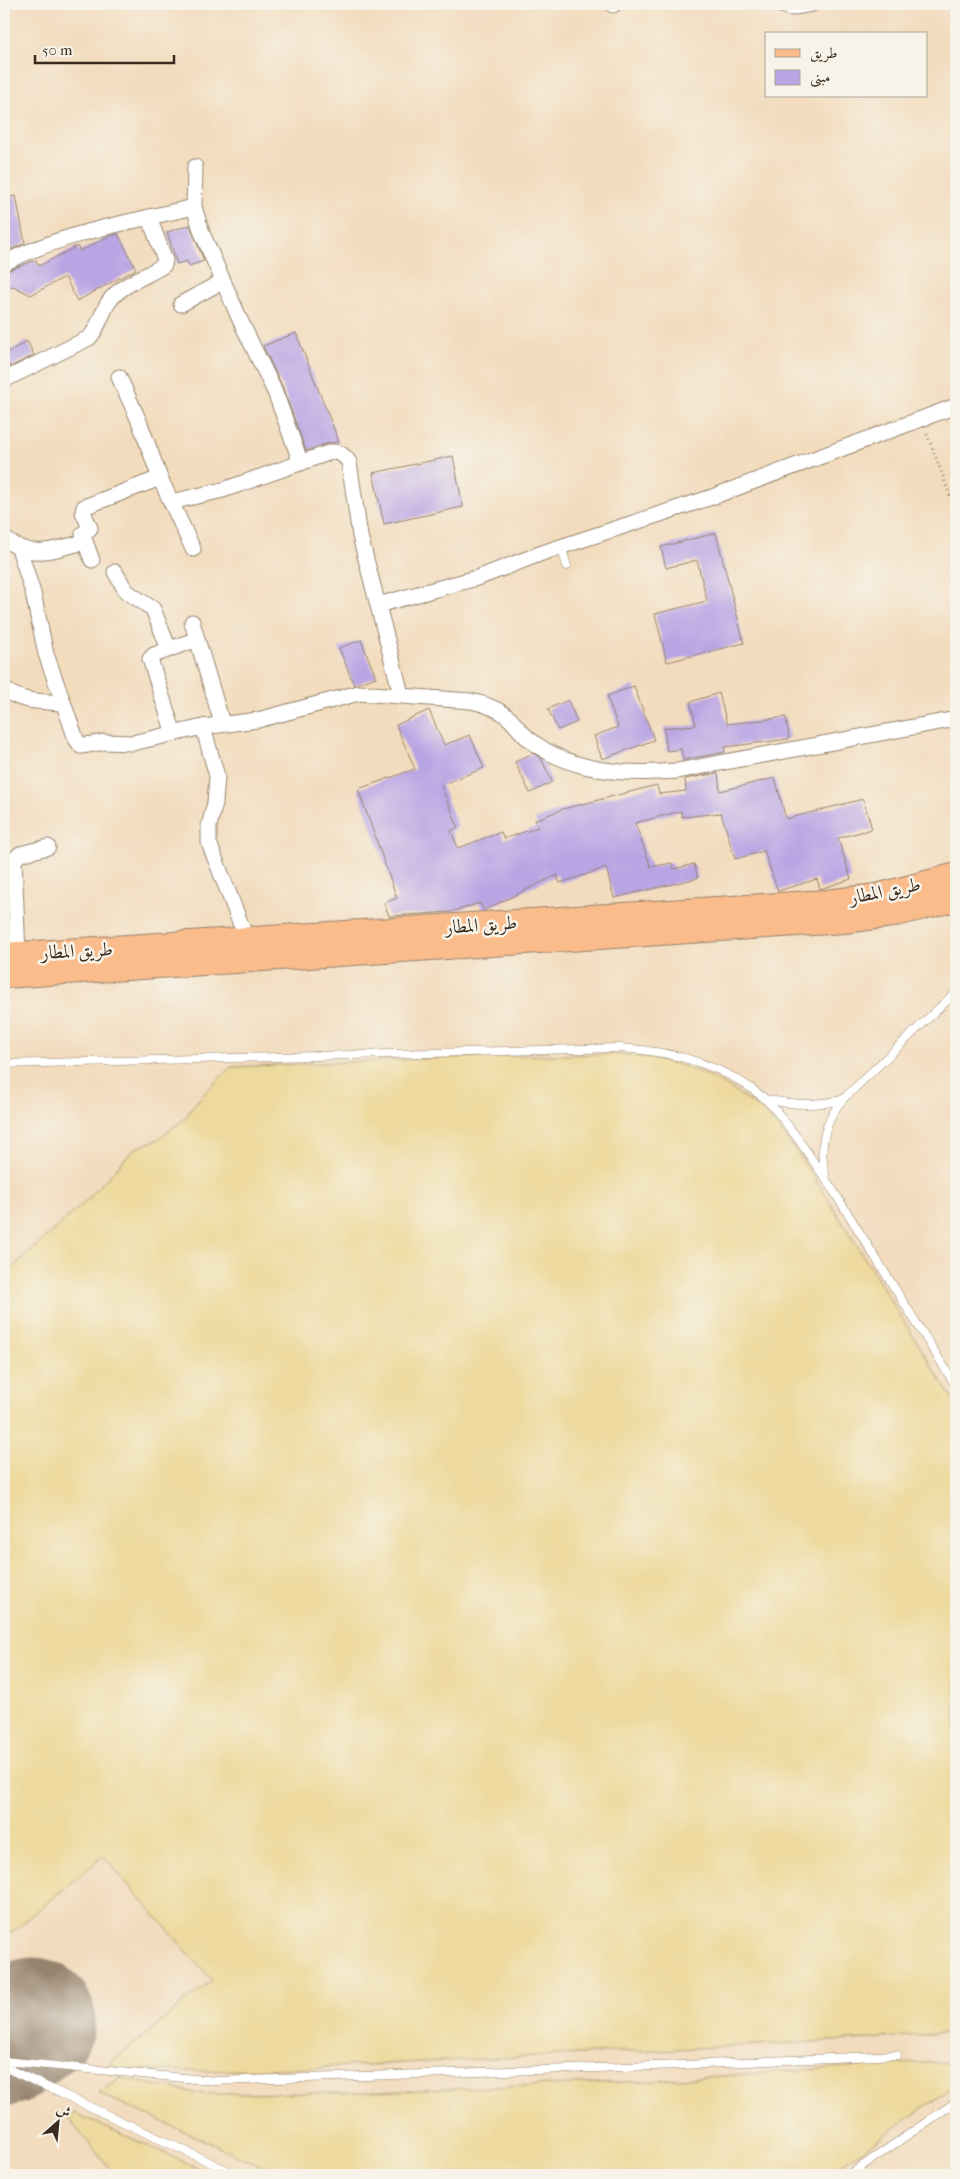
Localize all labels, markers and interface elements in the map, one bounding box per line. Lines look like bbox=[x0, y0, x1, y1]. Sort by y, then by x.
scale bar bbox=[35, 32, 174, 64]
legend bbox=[765, 32, 928, 98]
text: 50 m bbox=[42, 41, 73, 59]
text: طريق bbox=[810, 44, 837, 63]
text: مبنى bbox=[810, 68, 830, 88]
street label: طريق المطار bbox=[846, 873, 923, 910]
street label: طريق المطار bbox=[442, 912, 518, 940]
street label: طريق المطار bbox=[38, 938, 114, 965]
north arrow bbox=[32, 2096, 82, 2146]
text: ش bbox=[54, 2100, 74, 2122]

